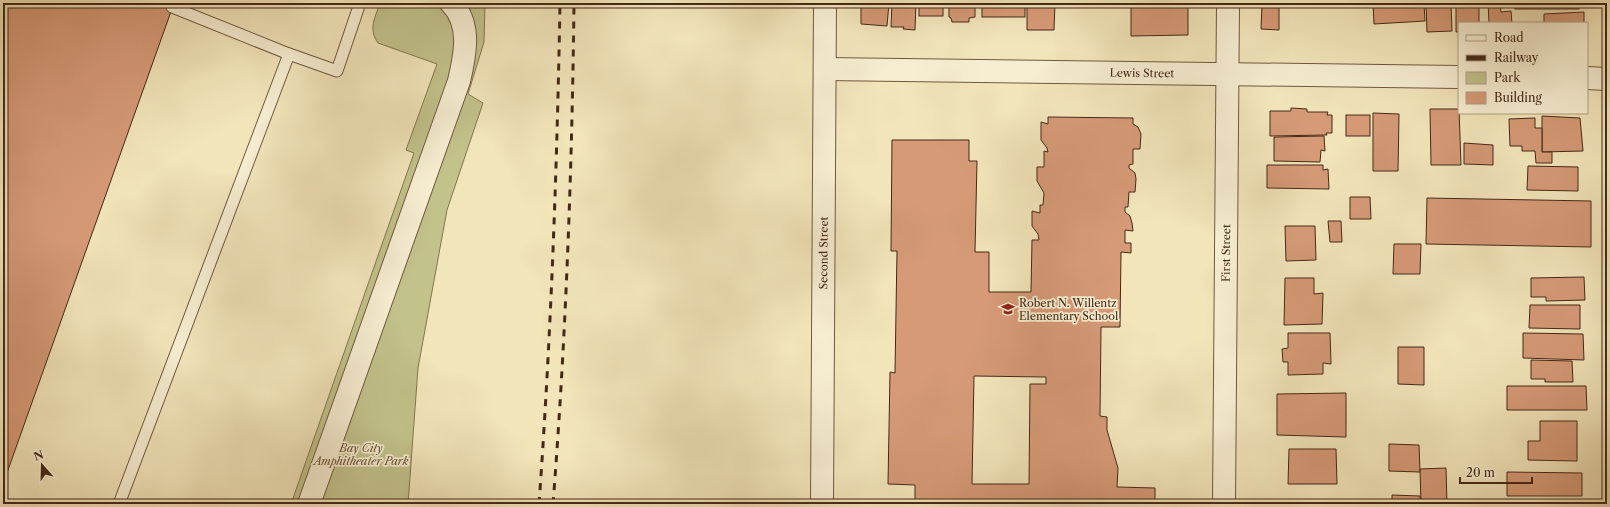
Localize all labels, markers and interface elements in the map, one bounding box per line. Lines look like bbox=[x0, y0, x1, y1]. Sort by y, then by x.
legend bbox=[1458, 22, 1588, 114]
text: Road bbox=[1494, 30, 1524, 45]
text: Railway bbox=[1494, 50, 1539, 65]
street label: Lewis Street bbox=[1110, 66, 1174, 80]
text: Park bbox=[1494, 70, 1521, 85]
text: Building bbox=[1494, 90, 1542, 105]
street label: Second Street bbox=[816, 216, 831, 290]
street label: First Street bbox=[1219, 224, 1233, 282]
place label: Robert N. Willentz Elementary School bbox=[1019, 296, 1119, 323]
school or university icon: Robert N. Willentz Elementary School bbox=[1000, 301, 1016, 317]
park label: Bay City Amphitheater Park bbox=[312, 441, 409, 468]
north arrow bbox=[22, 445, 62, 485]
text: N bbox=[32, 447, 46, 464]
scale bar bbox=[1460, 459, 1532, 485]
text: 20 m bbox=[1466, 465, 1495, 480]

